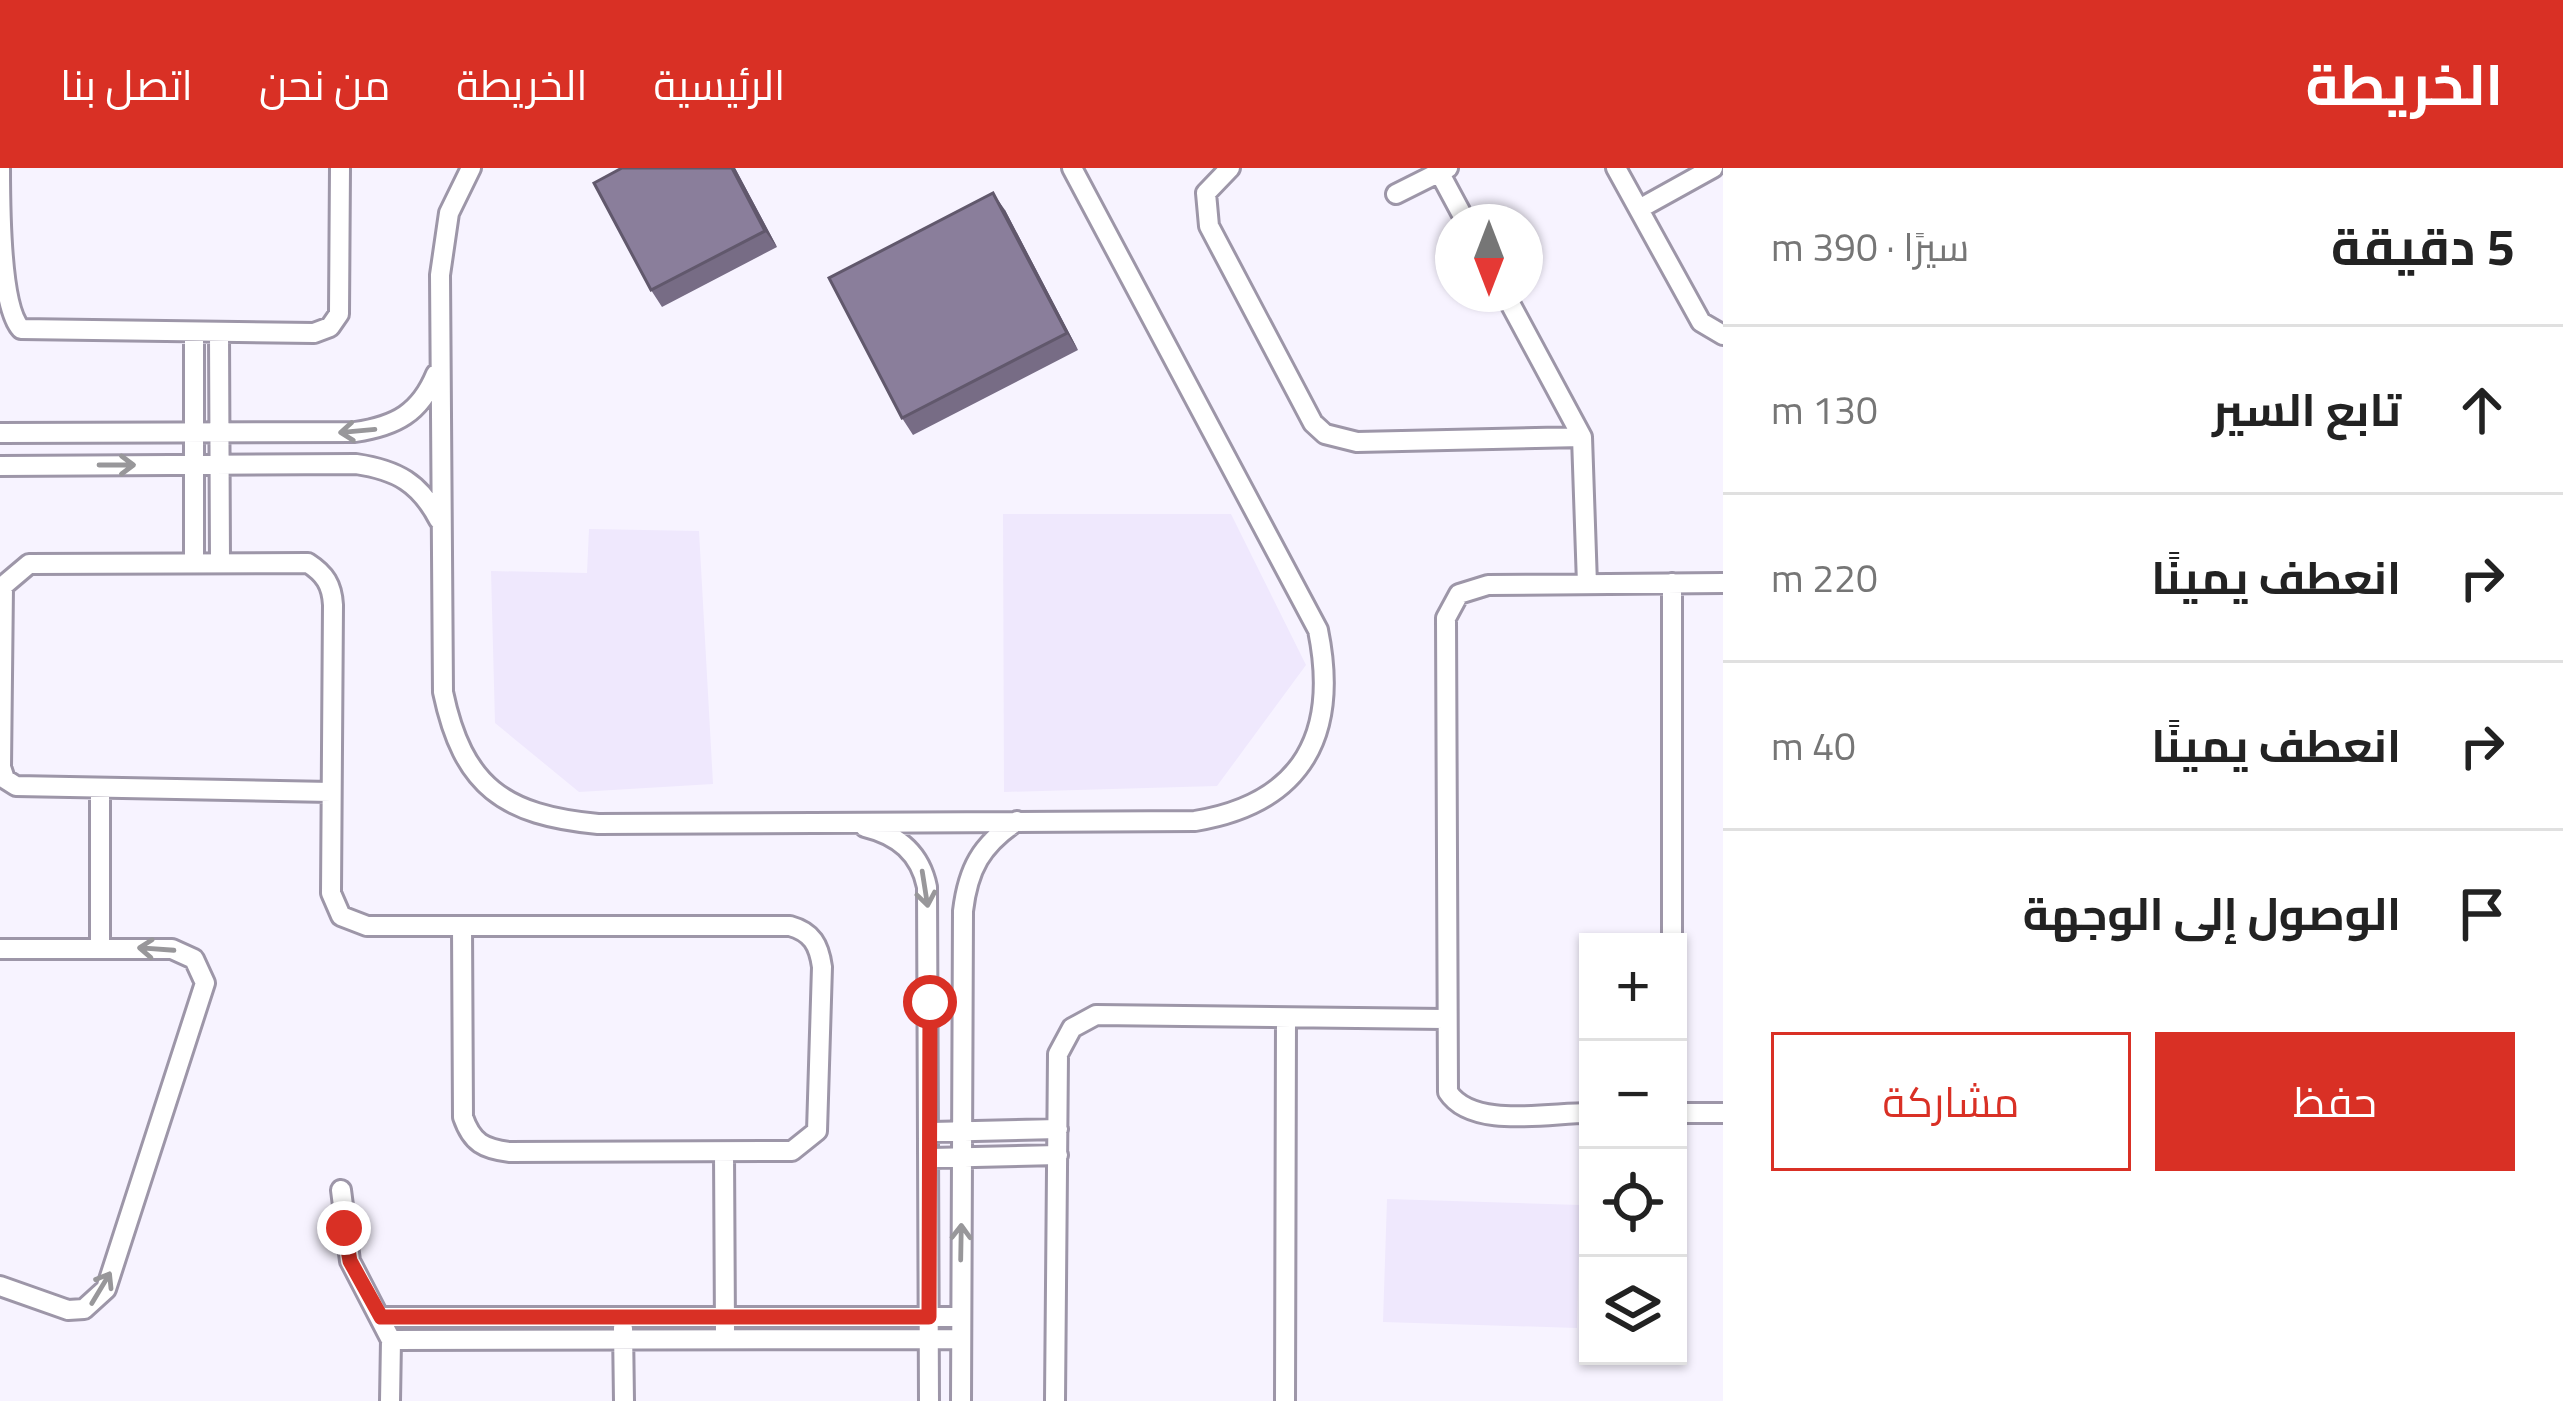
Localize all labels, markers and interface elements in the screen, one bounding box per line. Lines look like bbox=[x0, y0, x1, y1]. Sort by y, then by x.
text: الخريطة bbox=[2305, 40, 2503, 127]
text: اتصل بنا bbox=[60, 52, 193, 116]
text: من نحن bbox=[259, 52, 390, 116]
text: الخريطة bbox=[456, 52, 587, 116]
text: الرئيسية bbox=[653, 52, 785, 116]
north arrow bbox=[1435, 204, 1543, 312]
text: 5 دقيقة bbox=[2331, 207, 2515, 285]
text: سيرًا · 390 m bbox=[1771, 217, 1969, 276]
text: تابع السير bbox=[2212, 375, 2401, 443]
icon: ahead bbox=[2449, 377, 2515, 443]
text: 130 m bbox=[1771, 380, 1878, 439]
one-way arrow bbox=[338, 419, 377, 442]
one-way arrow bbox=[97, 454, 136, 476]
text: انعطف يمينًا bbox=[2151, 543, 2401, 611]
icon: right bbox=[2449, 545, 2515, 611]
text: 220 m bbox=[1771, 548, 1878, 607]
text: انعطف يمينًا bbox=[2151, 711, 2401, 779]
icon: right bbox=[2449, 713, 2515, 779]
text: 40 m bbox=[1771, 716, 1856, 775]
one-way arrow bbox=[915, 868, 938, 907]
text: الوصول إلى الوجهة bbox=[2023, 879, 2401, 947]
icon: arrive bbox=[2449, 881, 2515, 947]
map controls bbox=[1579, 933, 1687, 1365]
button: + bbox=[1579, 933, 1687, 1041]
one-way arrow bbox=[137, 937, 176, 960]
route start bbox=[903, 975, 957, 1029]
button: مشاركة bbox=[1771, 1032, 2131, 1171]
button: حفظ bbox=[2155, 1032, 2515, 1171]
button: − bbox=[1579, 1041, 1687, 1149]
button: locate bbox=[1579, 1149, 1687, 1257]
route end bbox=[317, 1201, 371, 1255]
one-way arrow bbox=[950, 1223, 973, 1262]
button: layers bbox=[1579, 1257, 1687, 1365]
one-way arrow bbox=[90, 1271, 114, 1305]

